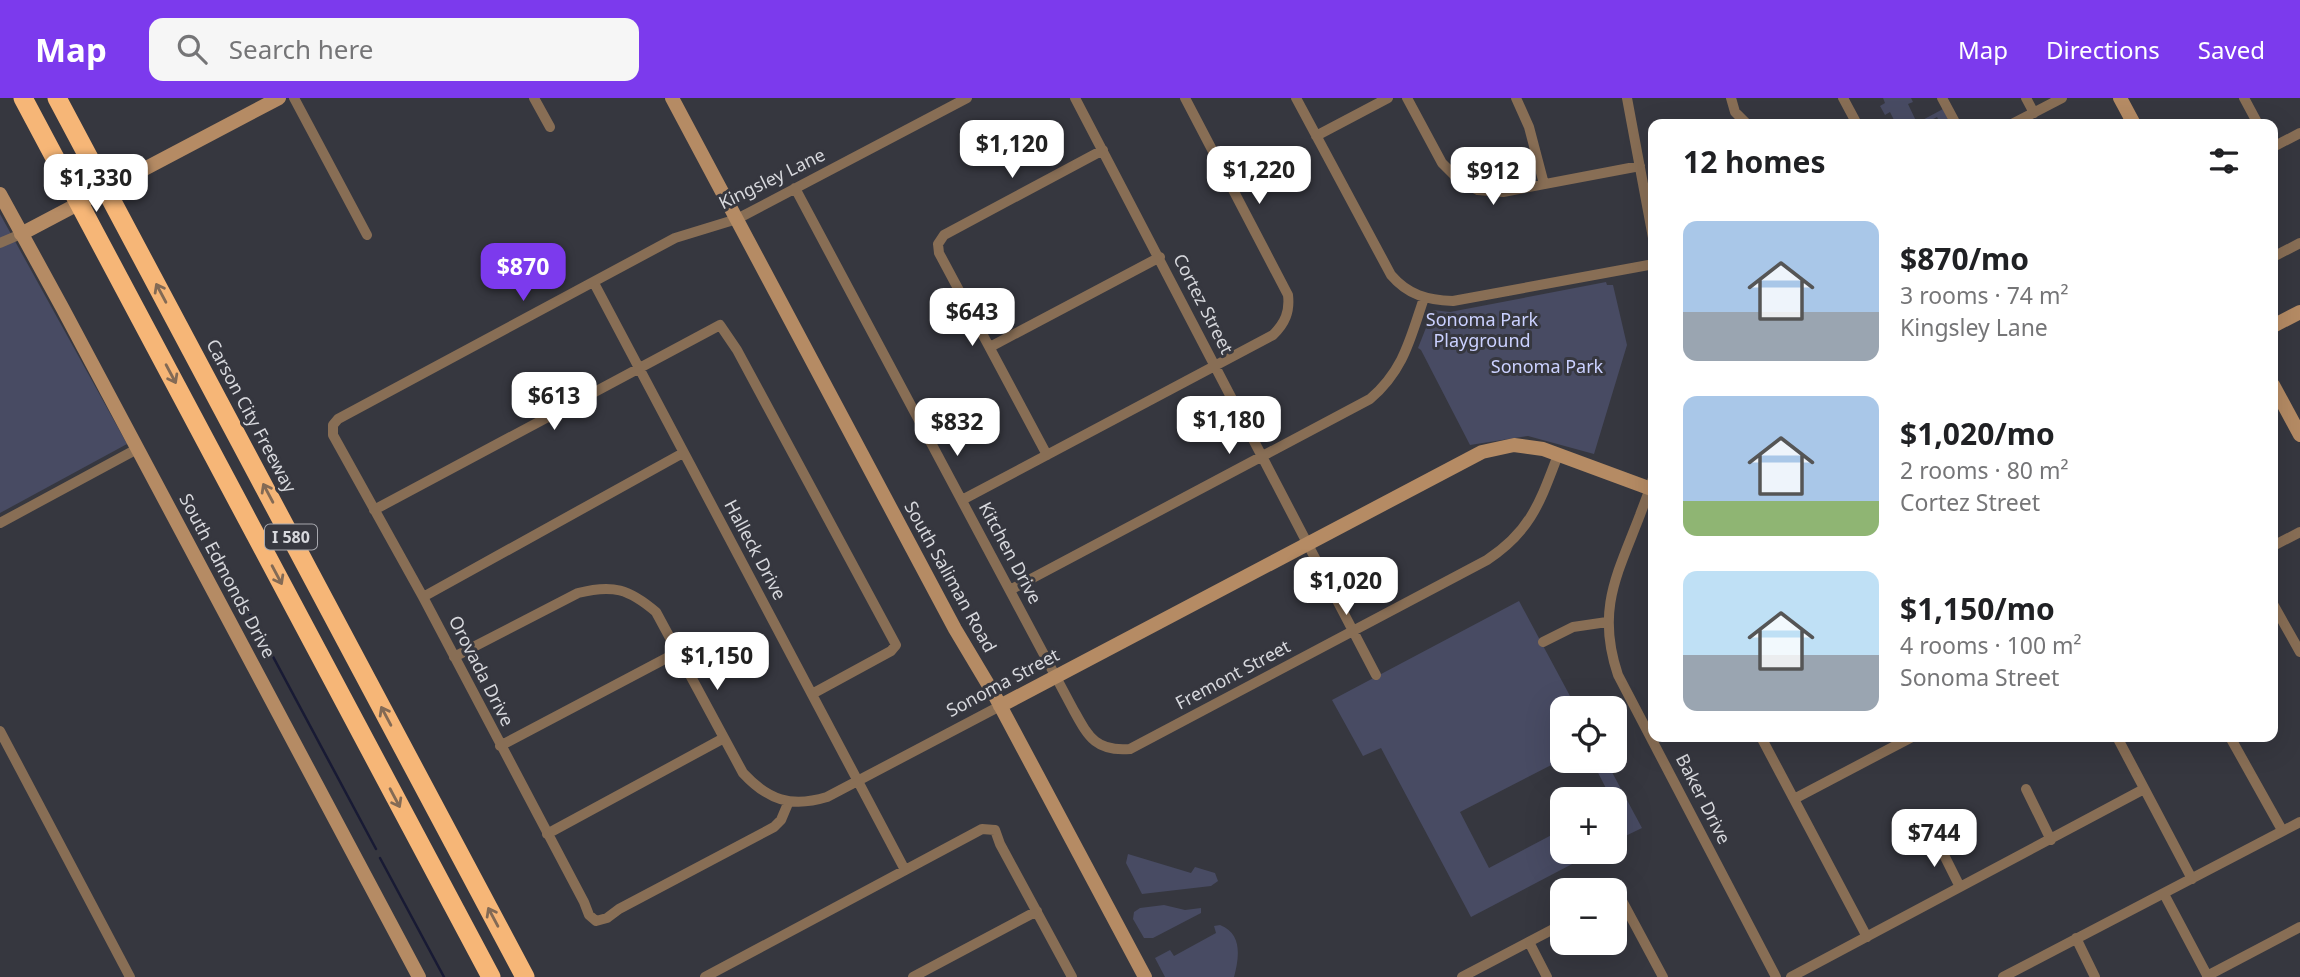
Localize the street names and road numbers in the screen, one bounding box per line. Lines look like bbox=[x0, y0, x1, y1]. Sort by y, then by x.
street label: Kingsley Lane bbox=[714, 142, 829, 214]
street label: Cortez Street bbox=[1168, 249, 1240, 358]
street label: Carson City Freeway bbox=[201, 335, 303, 497]
street label: South Edmonds Drive bbox=[174, 489, 281, 662]
street label: Halleck Drive bbox=[719, 495, 792, 604]
street label: South Saliman Road bbox=[899, 497, 1002, 656]
street label: Kitchen Drive bbox=[974, 497, 1048, 608]
road number: I 580 bbox=[265, 524, 317, 550]
street label: Orovada Drive bbox=[444, 611, 520, 730]
street label: Fremont Street bbox=[1171, 634, 1295, 714]
street label: Sonoma Street bbox=[942, 642, 1064, 722]
street label: Baker Drive bbox=[1671, 749, 1737, 848]

